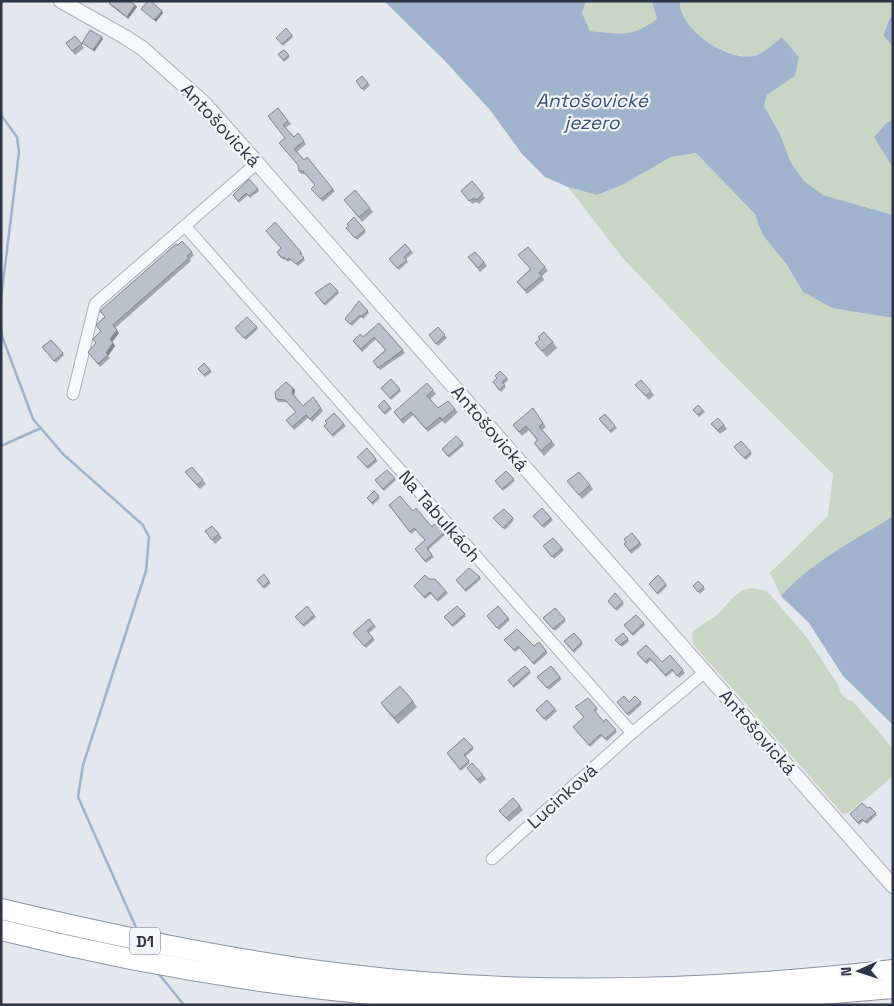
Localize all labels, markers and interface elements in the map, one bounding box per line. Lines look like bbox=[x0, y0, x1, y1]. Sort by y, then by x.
street label: Antošovická bbox=[176, 78, 266, 172]
water label: Antošovické jezero bbox=[536, 88, 649, 135]
street label: Antošovická bbox=[446, 380, 534, 476]
street label: Na Tabulkách bbox=[394, 465, 486, 567]
street label: Antošovická bbox=[714, 684, 802, 780]
street label: Lucinková bbox=[522, 758, 602, 834]
road number: D1 bbox=[130, 928, 160, 954]
north arrow bbox=[834, 946, 884, 996]
text: N bbox=[837, 967, 855, 977]

